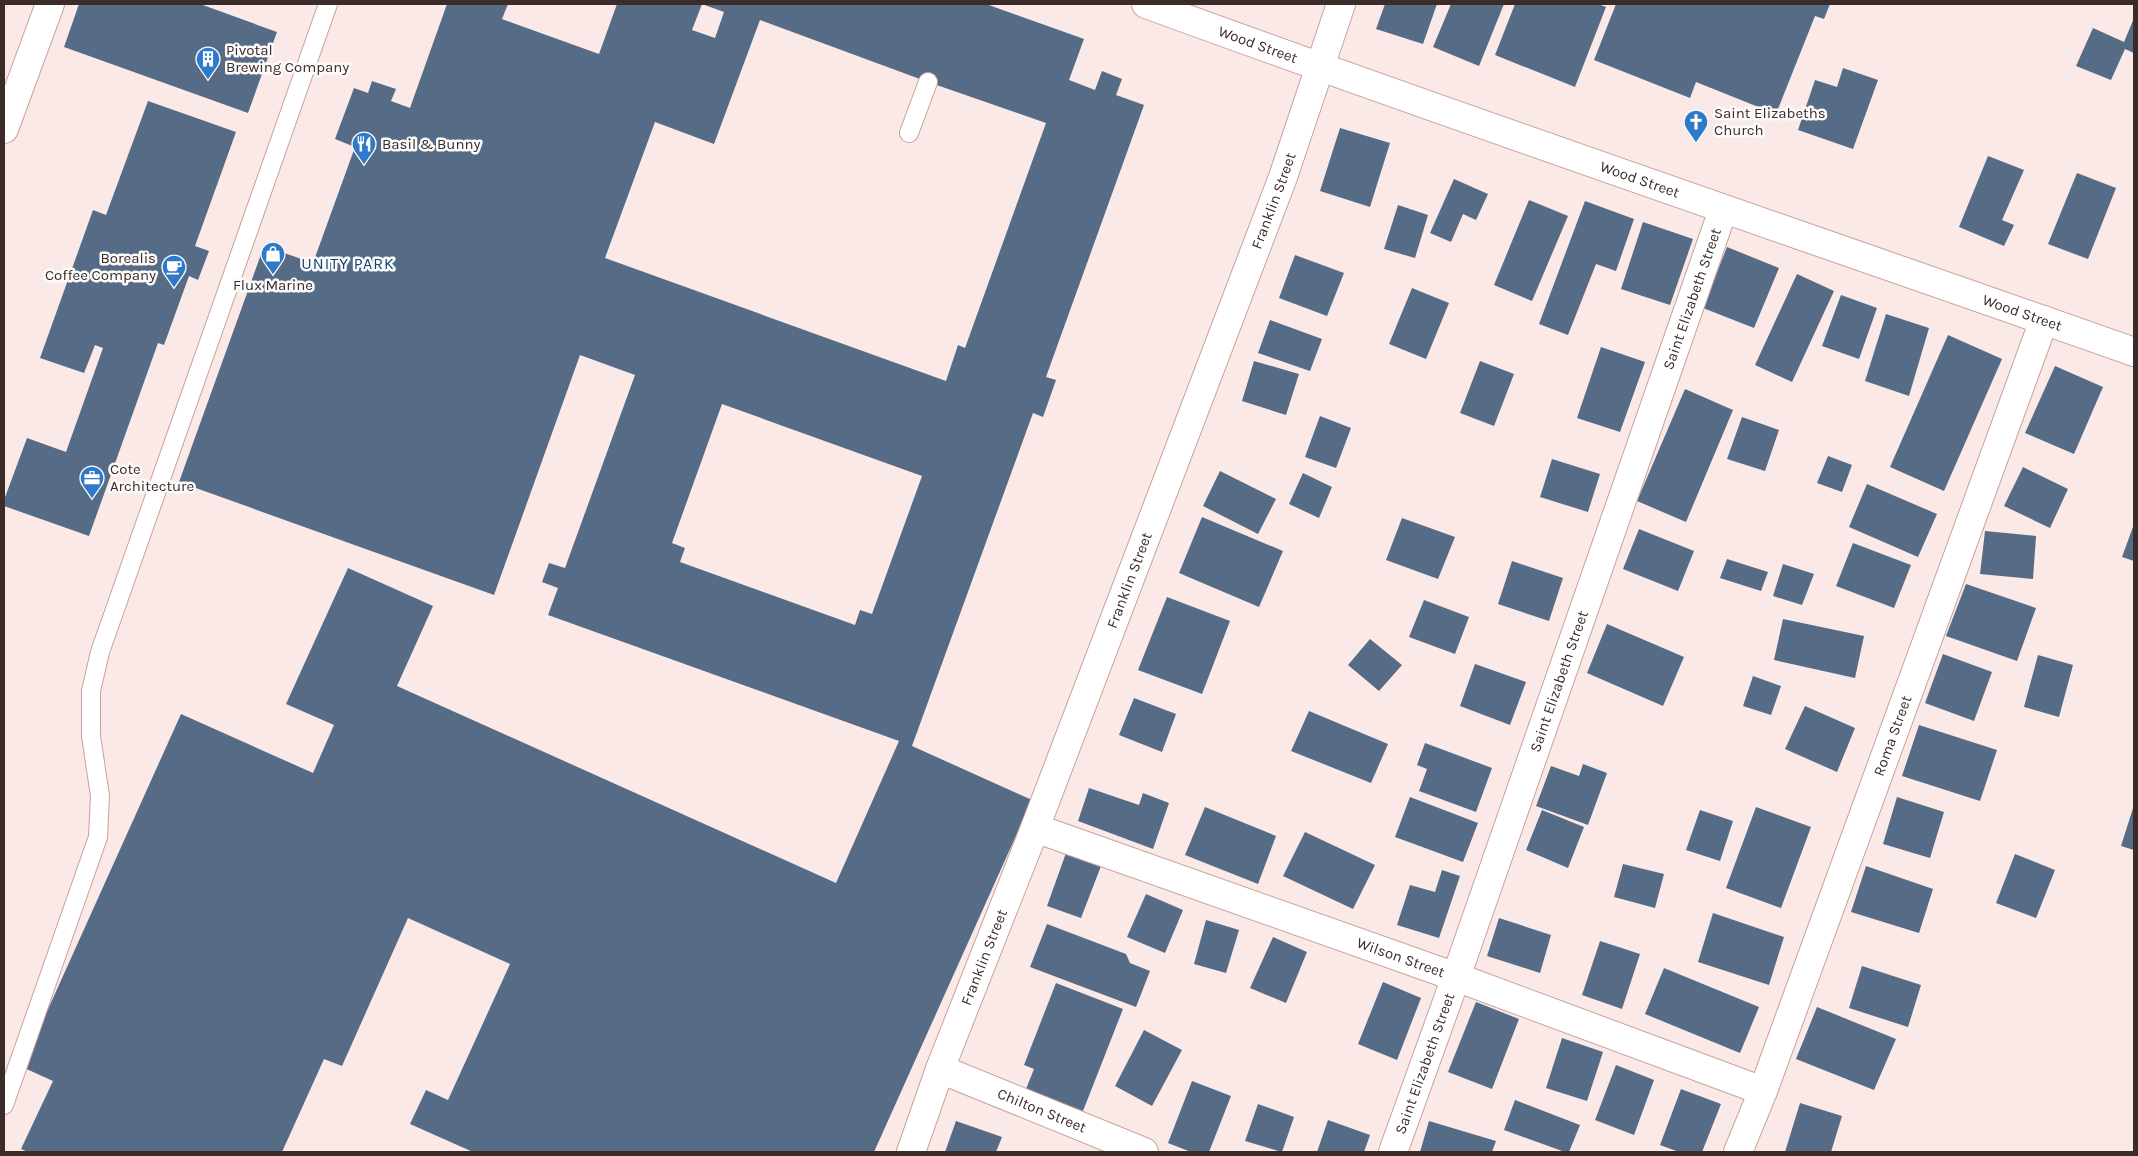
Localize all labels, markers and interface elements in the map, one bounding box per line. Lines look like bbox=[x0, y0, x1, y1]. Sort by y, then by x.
street label: Wood Street bbox=[1216, 22, 1300, 67]
place label: Pivotal Brewing Company bbox=[226, 41, 349, 76]
building icon: Pivotal Brewing Company bbox=[195, 46, 221, 80]
place label: Saint Elizabeths Church bbox=[1714, 104, 1826, 139]
church icon: Saint Elizabeths Church bbox=[1683, 109, 1709, 143]
restaurant icon: Basil & Bunny bbox=[351, 131, 377, 165]
place label: Basil & Bunny bbox=[382, 135, 480, 153]
street label: Franklin Street bbox=[1247, 150, 1300, 252]
street label: Wood Street bbox=[1598, 157, 1682, 202]
street label: Saint Elizabeth Street bbox=[1659, 225, 1725, 372]
shop icon: Flux Marine bbox=[260, 241, 286, 275]
place label: Borealis Coffee Company bbox=[45, 249, 156, 284]
cafe icon: Borealis Coffee Company bbox=[161, 254, 187, 288]
district label: UNITY PARK bbox=[301, 254, 395, 273]
place label: Flux Marine bbox=[233, 276, 313, 294]
street label: Wood Street bbox=[1980, 291, 2065, 335]
place label: Cote Architecture bbox=[110, 460, 194, 495]
office icon: Cote Architecture bbox=[79, 465, 105, 499]
street label: Franklin Street bbox=[1103, 529, 1156, 631]
street label: Saint Elizabeth Street bbox=[1526, 608, 1592, 755]
street label: Roma Street bbox=[1870, 693, 1916, 779]
street label: Franklin Street bbox=[957, 906, 1011, 1008]
street label: Wilson Street bbox=[1354, 934, 1447, 981]
street label: Saint Elizabeth Street bbox=[1391, 990, 1459, 1137]
street label: Chilton Street bbox=[995, 1084, 1089, 1137]

